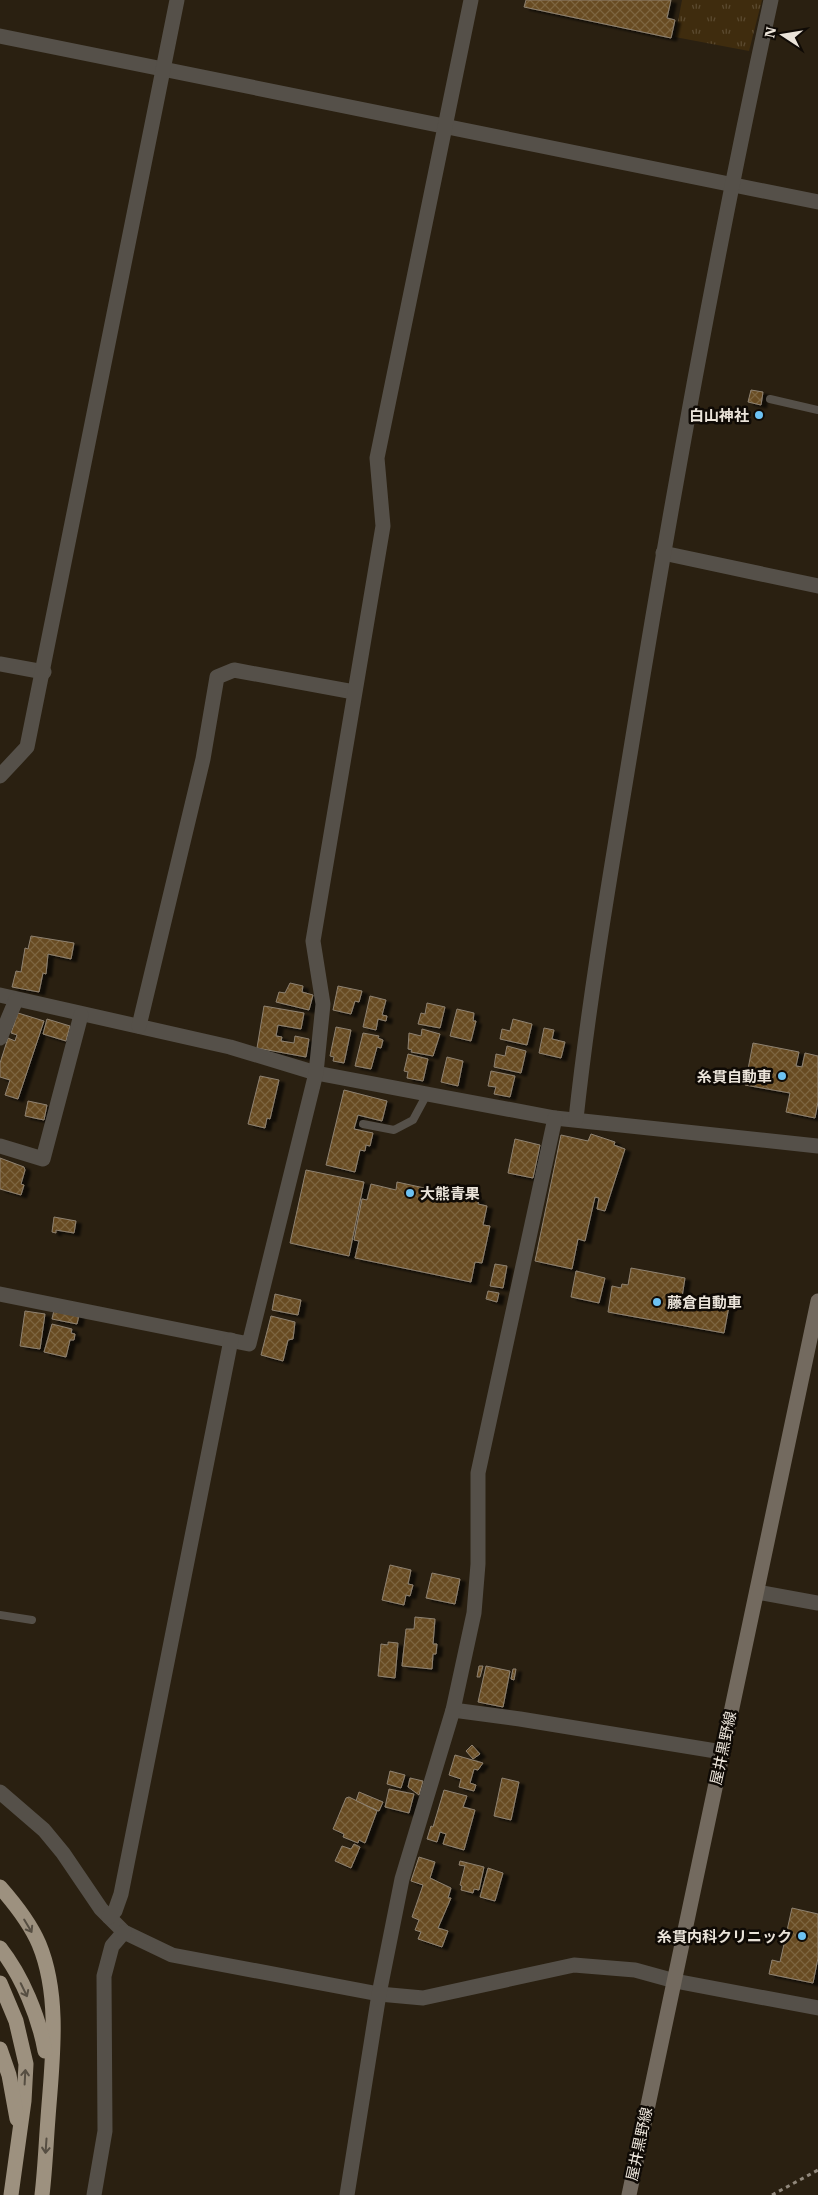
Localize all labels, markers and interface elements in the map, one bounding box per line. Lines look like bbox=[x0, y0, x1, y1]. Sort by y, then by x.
north arrow bbox=[758, 10, 808, 60]
text: N bbox=[760, 25, 780, 40]
place label: 白山神社 bbox=[689, 406, 749, 425]
marker: 白山神社 bbox=[753, 409, 765, 421]
place label: 糸貫自動車 bbox=[697, 1067, 772, 1086]
marker: 糸貫自動車 bbox=[776, 1070, 788, 1082]
place label: 大熊青果 bbox=[420, 1184, 480, 1203]
marker: 大熊青果 bbox=[404, 1187, 416, 1199]
place label: 藤倉自動車 bbox=[667, 1293, 742, 1312]
marker: 藤倉自動車 bbox=[651, 1296, 663, 1308]
street label: 屋井黒野線 bbox=[706, 1709, 740, 1787]
one-way arrow bbox=[24, 1919, 34, 1933]
place label: 糸貫内科クリニック bbox=[657, 1927, 792, 1946]
marker: 糸貫内科クリニック bbox=[796, 1930, 808, 1942]
one-way arrow bbox=[20, 1982, 29, 1997]
one-way arrow bbox=[21, 2069, 30, 2085]
street label: 屋井黒野線 bbox=[622, 2105, 656, 2183]
one-way arrow bbox=[41, 2138, 50, 2154]

